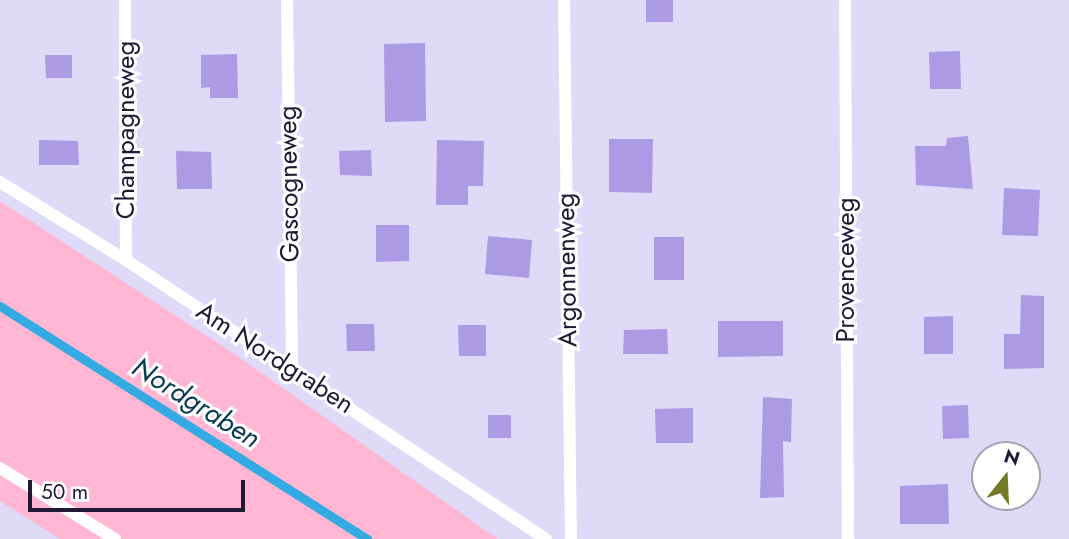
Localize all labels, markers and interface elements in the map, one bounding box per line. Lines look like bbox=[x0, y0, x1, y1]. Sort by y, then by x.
street label: Champagneweg bbox=[110, 41, 142, 219]
street label: Gascogneweg bbox=[272, 105, 306, 263]
street label: Argonnenweg bbox=[550, 193, 584, 347]
street label: Provenceweg bbox=[830, 197, 862, 343]
street label: Am Nordgraben bbox=[190, 296, 360, 420]
water label: Nordgraben bbox=[126, 350, 266, 456]
north arrow bbox=[971, 441, 1041, 511]
text: N bbox=[1001, 442, 1023, 473]
scale bar bbox=[32, 466, 248, 510]
text: 50 m bbox=[41, 477, 88, 507]

